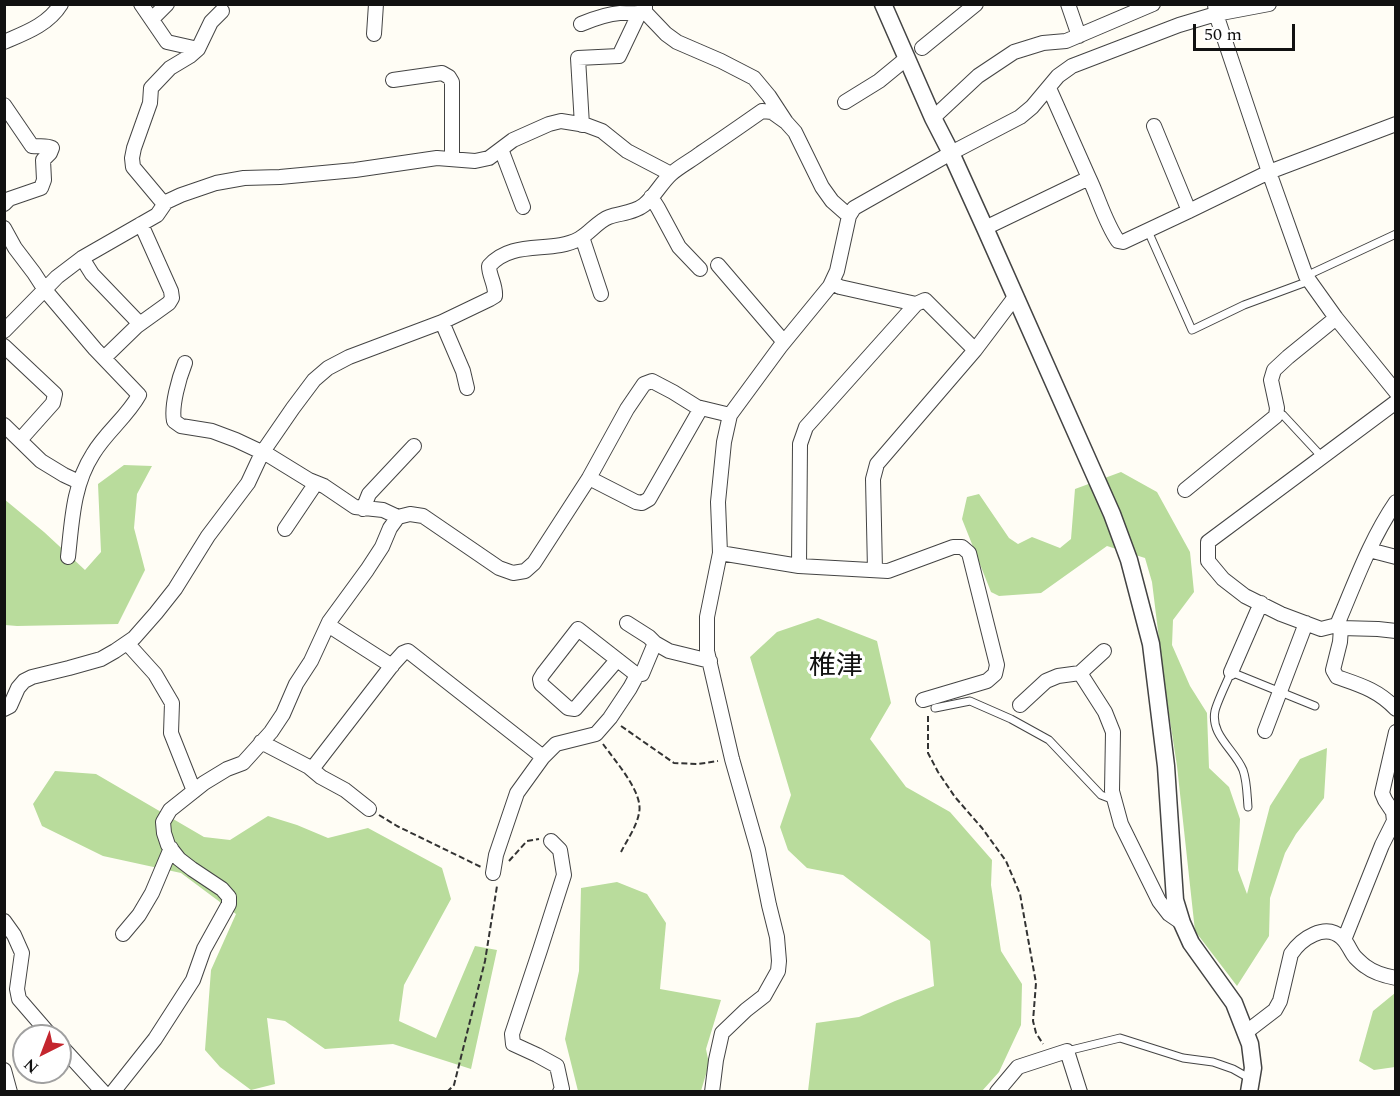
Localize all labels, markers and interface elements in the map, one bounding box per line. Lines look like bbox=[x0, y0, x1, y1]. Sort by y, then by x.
scale bar bbox=[1196, 12, 1298, 50]
text: 50 m bbox=[1204, 21, 1242, 48]
district label: 椎津 bbox=[809, 653, 863, 685]
north arrow bbox=[12, 1024, 72, 1084]
text: N bbox=[18, 1053, 44, 1079]

